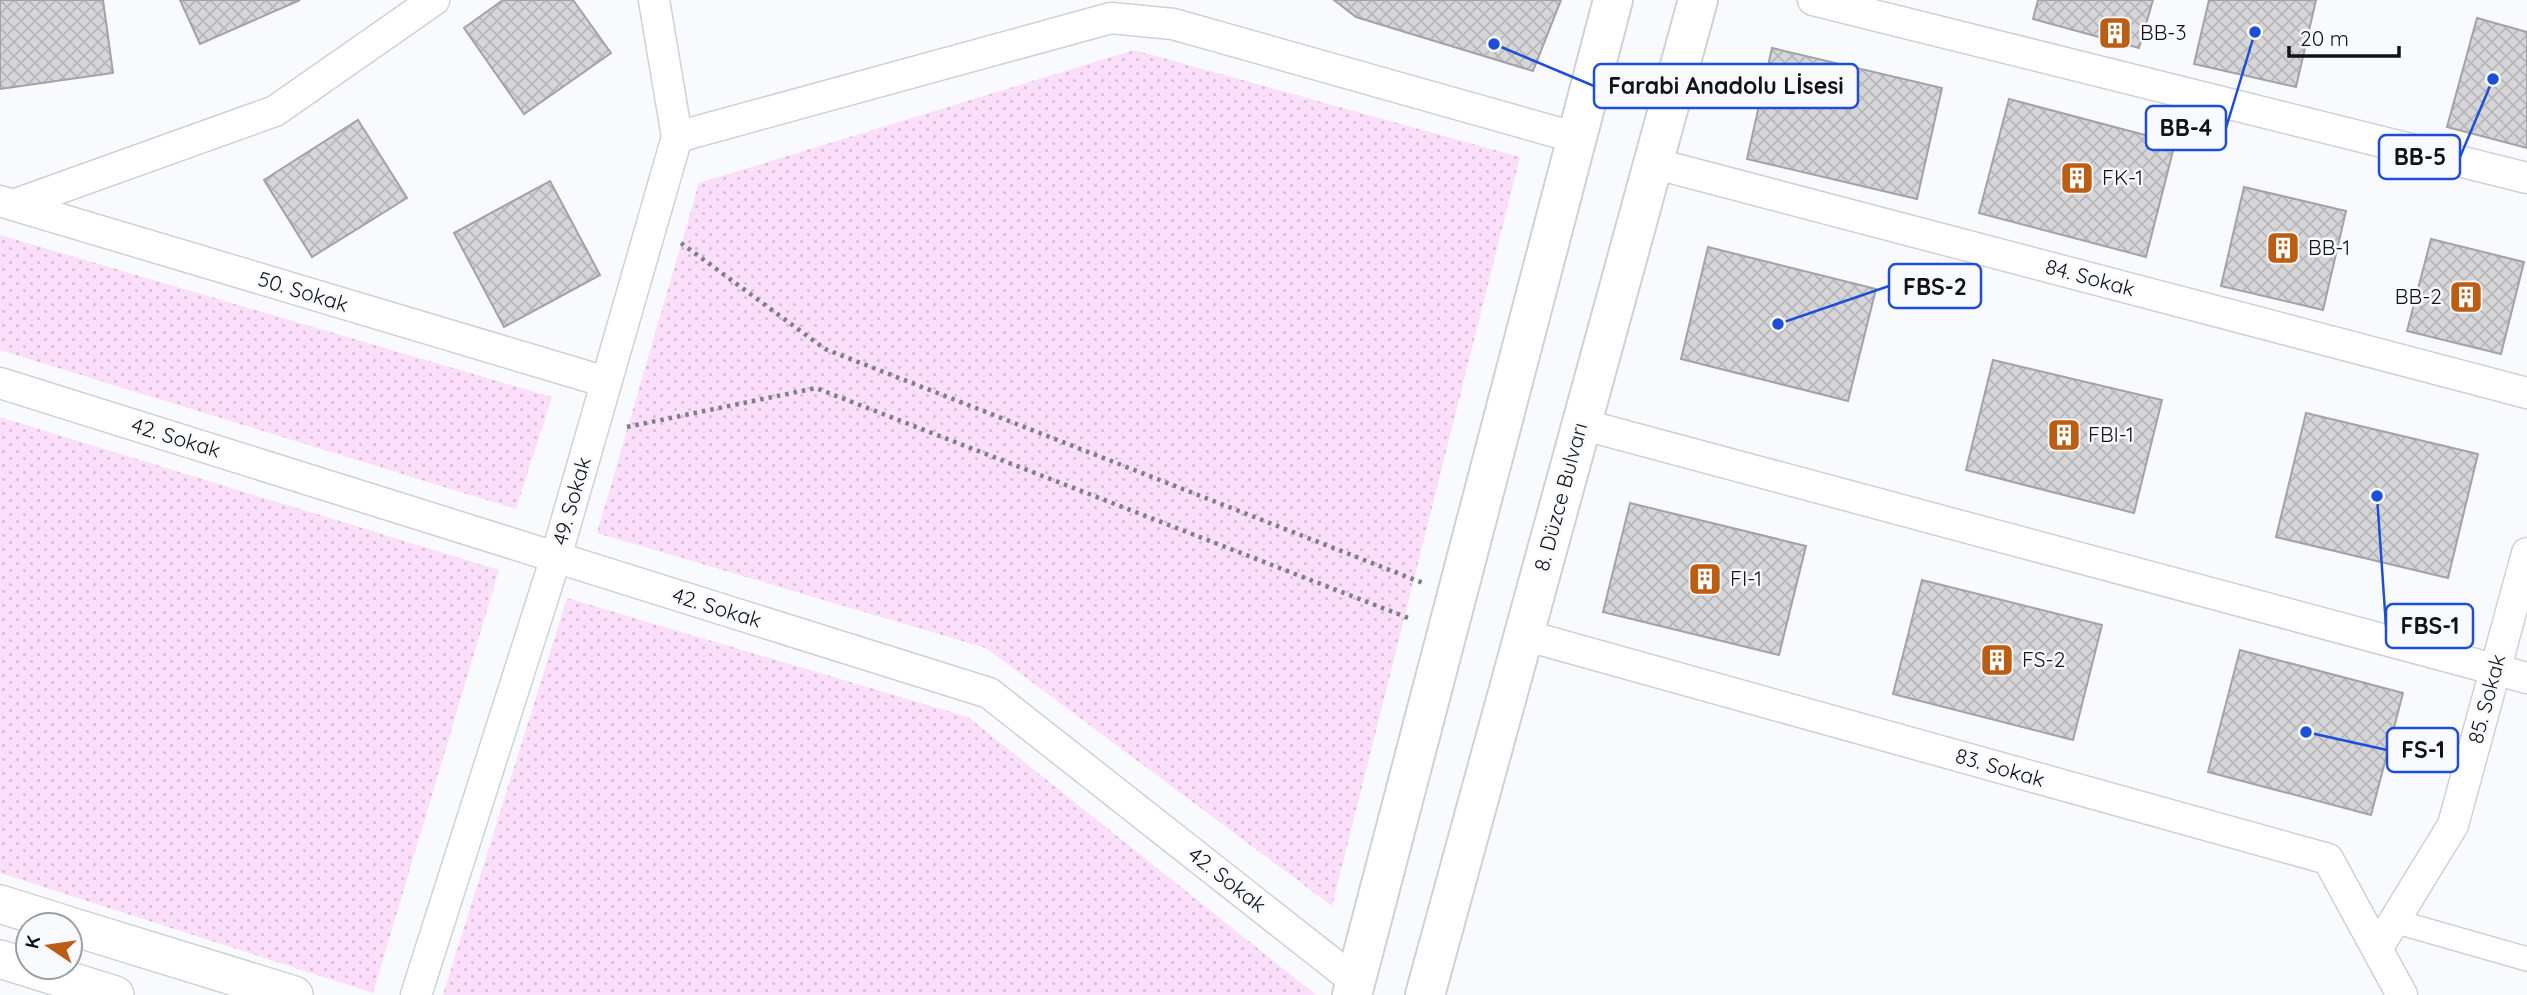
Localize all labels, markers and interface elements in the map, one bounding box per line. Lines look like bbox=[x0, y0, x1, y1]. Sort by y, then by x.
building icon: BB-3 bbox=[2096, 14, 2134, 52]
scale bar bbox=[2289, 14, 2399, 58]
place label: BB-3 bbox=[2140, 19, 2187, 45]
text: 20 m bbox=[2300, 25, 2349, 51]
callout: Farabi Anadolu Lİsesi bbox=[1594, 64, 1858, 108]
text: Farabi Anadolu Lİsesi bbox=[1608, 71, 1844, 100]
callout: BB-4 bbox=[2146, 106, 2226, 150]
text: BB-4 bbox=[2160, 113, 2212, 142]
callout: BB-5 bbox=[2379, 135, 2460, 179]
text: BB-5 bbox=[2394, 142, 2446, 171]
building icon: FK-1 bbox=[2058, 159, 2096, 197]
place label: FK-1 bbox=[2102, 164, 2143, 190]
building icon: BB-1 bbox=[2264, 229, 2302, 267]
place label: BB-1 bbox=[2308, 234, 2350, 260]
street label: 84. Sokak bbox=[2043, 253, 2138, 301]
callout: FBS-2 bbox=[1889, 264, 1981, 308]
street label: 50. Sokak bbox=[255, 265, 352, 317]
text: FBS-2 bbox=[1903, 272, 1967, 301]
building icon: BB-2 bbox=[2447, 278, 2485, 316]
place label: BB-2 bbox=[2395, 283, 2442, 309]
street label: 42. Sokak bbox=[129, 411, 224, 463]
building icon: FBI-1 bbox=[2045, 416, 2083, 454]
street label: 8. Düzce Bulvarı bbox=[1528, 420, 1592, 574]
place label: FBI-1 bbox=[2088, 421, 2134, 447]
street label: 49. Sokak bbox=[546, 454, 596, 548]
building icon: FI-1 bbox=[1686, 560, 1724, 598]
place label: FI-1 bbox=[1730, 565, 1762, 591]
street label: 42. Sokak bbox=[670, 581, 765, 633]
callout: FBS-1 bbox=[2386, 604, 2473, 648]
text: FBS-1 bbox=[2401, 611, 2459, 640]
building icon: FS-2 bbox=[1978, 641, 2016, 679]
place label: FS-2 bbox=[2022, 646, 2065, 672]
street label: 85. Sokak bbox=[2462, 651, 2510, 746]
callout: FS-1 bbox=[2387, 728, 2458, 772]
text: FS-1 bbox=[2401, 735, 2445, 764]
street label: 83. Sokak bbox=[1953, 742, 2048, 792]
street label: 42. Sokak bbox=[1183, 841, 1272, 918]
north arrow bbox=[14, 911, 84, 981]
text: K bbox=[19, 933, 46, 951]

